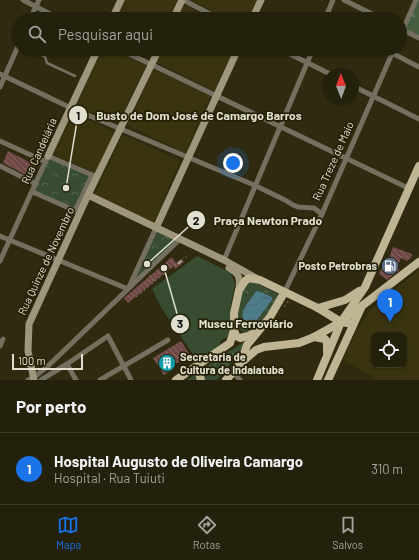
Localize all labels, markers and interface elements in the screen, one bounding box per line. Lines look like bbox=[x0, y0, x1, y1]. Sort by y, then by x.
search box bbox=[12, 12, 407, 56]
icon: search bbox=[26, 23, 48, 45]
text: Pesquisar aqui bbox=[58, 25, 153, 43]
north arrow bbox=[323, 68, 359, 104]
callout: Busto de Dom José de Camargo Barros bbox=[68, 103, 309, 127]
text: 1 bbox=[76, 108, 80, 122]
text: Busto de Dom José de Camargo Barros bbox=[96, 108, 302, 122]
street label: Rua Candelária bbox=[18, 116, 59, 186]
street label: Rua Treze de Maio bbox=[309, 119, 356, 202]
your location bbox=[223, 153, 243, 173]
street label: Rua Quinze de Novembro bbox=[15, 205, 76, 317]
callout: Praça Newton Prado bbox=[186, 208, 331, 232]
text: 2 bbox=[193, 213, 200, 227]
text: Praça Newton Prado bbox=[214, 213, 323, 227]
fuel station icon: Posto Petrobras bbox=[380, 256, 400, 276]
place label: Posto Petrobras bbox=[298, 259, 377, 272]
pin: 1 bbox=[377, 289, 403, 322]
callout: Museu Ferroviário bbox=[170, 312, 301, 336]
text: 3 bbox=[177, 316, 183, 330]
text: Museu Ferroviário bbox=[199, 316, 294, 330]
map controls bbox=[371, 332, 407, 368]
button: locate bbox=[371, 332, 407, 368]
place label: Secretaria de Cultura de Indaiatuba bbox=[180, 350, 284, 376]
scale bar bbox=[12, 352, 83, 371]
building icon: Secretaria de Cultura de Indaiatuba bbox=[157, 353, 177, 373]
text: 100 m bbox=[18, 354, 46, 367]
text: Por perto bbox=[16, 396, 86, 416]
text: Hospital Augusto de Oliveira Camargo bbox=[54, 452, 303, 470]
text: 1 bbox=[27, 461, 31, 477]
text: 310 m bbox=[371, 461, 403, 477]
text: Hospital · Rua Tuiuti bbox=[54, 470, 165, 486]
tab: Mapa bbox=[56, 514, 81, 551]
tab: Rotas bbox=[193, 514, 220, 551]
tab: Salvos bbox=[332, 514, 363, 551]

